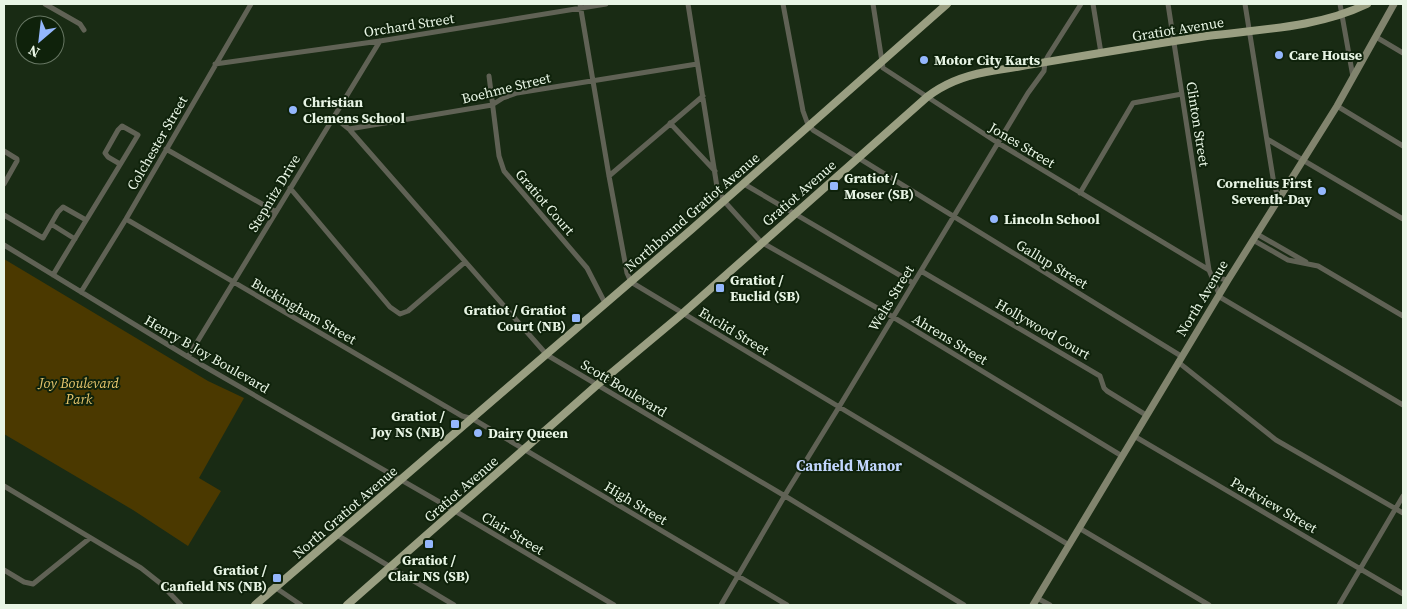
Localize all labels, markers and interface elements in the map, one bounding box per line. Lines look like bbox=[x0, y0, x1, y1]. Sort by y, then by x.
street label: Orchard Street bbox=[362, 8, 456, 42]
street label: Gratiot Avenue bbox=[1131, 12, 1225, 46]
north arrow bbox=[15, 15, 65, 65]
text: N bbox=[25, 40, 43, 63]
place label: Care House bbox=[1289, 45, 1362, 65]
marker: Care House bbox=[1273, 49, 1285, 61]
place label: Motor City Karts bbox=[934, 50, 1041, 70]
marker: Motor City Karts bbox=[918, 54, 930, 66]
street label: Boehme Street bbox=[459, 67, 553, 109]
street label: Clinton Street bbox=[1181, 80, 1215, 168]
street label: Colchester Street bbox=[122, 92, 192, 194]
place label: Christian Clemens School bbox=[303, 92, 405, 128]
marker: Christian Clemens School bbox=[287, 104, 299, 116]
street label: Jones Street bbox=[984, 117, 1059, 173]
street label: Northbound Gratiot Avenue bbox=[620, 148, 764, 276]
street label: Stepnitz Drive bbox=[243, 150, 305, 236]
street label: Gratiot Avenue bbox=[758, 155, 840, 231]
street label: Gratiot Court bbox=[511, 165, 580, 240]
place label: Gratiot / Moser (SB) bbox=[844, 168, 914, 204]
place label: Cornelius First Seventh-Day bbox=[1216, 173, 1313, 209]
marker: Gratiot / Moser (SB) bbox=[828, 180, 840, 192]
marker: Cornelius First Seventh-Day bbox=[1316, 185, 1328, 197]
place label: Lincoln School bbox=[1004, 209, 1100, 229]
marker: Lincoln School bbox=[988, 213, 1000, 225]
street label: Gallup Street bbox=[1012, 235, 1092, 294]
street label: North Avenue bbox=[1171, 256, 1233, 340]
street label: Welts Street bbox=[863, 261, 919, 335]
place label: Gratiot / Euclid (SB) bbox=[730, 270, 800, 306]
street label: Buckingham Street bbox=[248, 273, 361, 349]
marker: Gratiot / Euclid (SB) bbox=[714, 282, 726, 294]
street label: Hollywood Court bbox=[992, 294, 1094, 364]
place label: Gratiot / Gratiot Court (NB) bbox=[464, 300, 567, 336]
street label: Euclid Street bbox=[695, 302, 773, 360]
street label: Ahrens Street bbox=[909, 309, 992, 370]
street label: Henry B Joy Boulevard bbox=[141, 310, 273, 398]
marker: Gratiot / Gratiot Court (NB) bbox=[570, 312, 582, 324]
street label: Scott Boulevard bbox=[577, 354, 671, 422]
park label: Joy Boulevard Park bbox=[37, 373, 120, 409]
place label: Gratiot / Joy NS (NB) bbox=[371, 406, 446, 442]
marker: Gratiot / Joy NS (NB) bbox=[449, 418, 461, 430]
place label: Dairy Queen bbox=[488, 423, 569, 443]
marker: Dairy Queen bbox=[472, 427, 484, 439]
street label: Gratiot Avenue bbox=[420, 451, 502, 527]
district label: Canfield Manor bbox=[796, 455, 902, 476]
street label: North Gratiot Avenue bbox=[288, 461, 402, 563]
street label: Parkview Street bbox=[1227, 472, 1321, 538]
street label: High Street bbox=[601, 476, 672, 530]
street label: Clair Street bbox=[478, 507, 548, 560]
marker: Gratiot / Clair NS (SB) bbox=[423, 538, 435, 550]
place label: Gratiot / Clair NS (SB) bbox=[388, 550, 470, 586]
place label: Gratiot / Canfield NS (NB) bbox=[161, 560, 268, 596]
marker: Gratiot / Canfield NS (NB) bbox=[271, 572, 283, 584]

